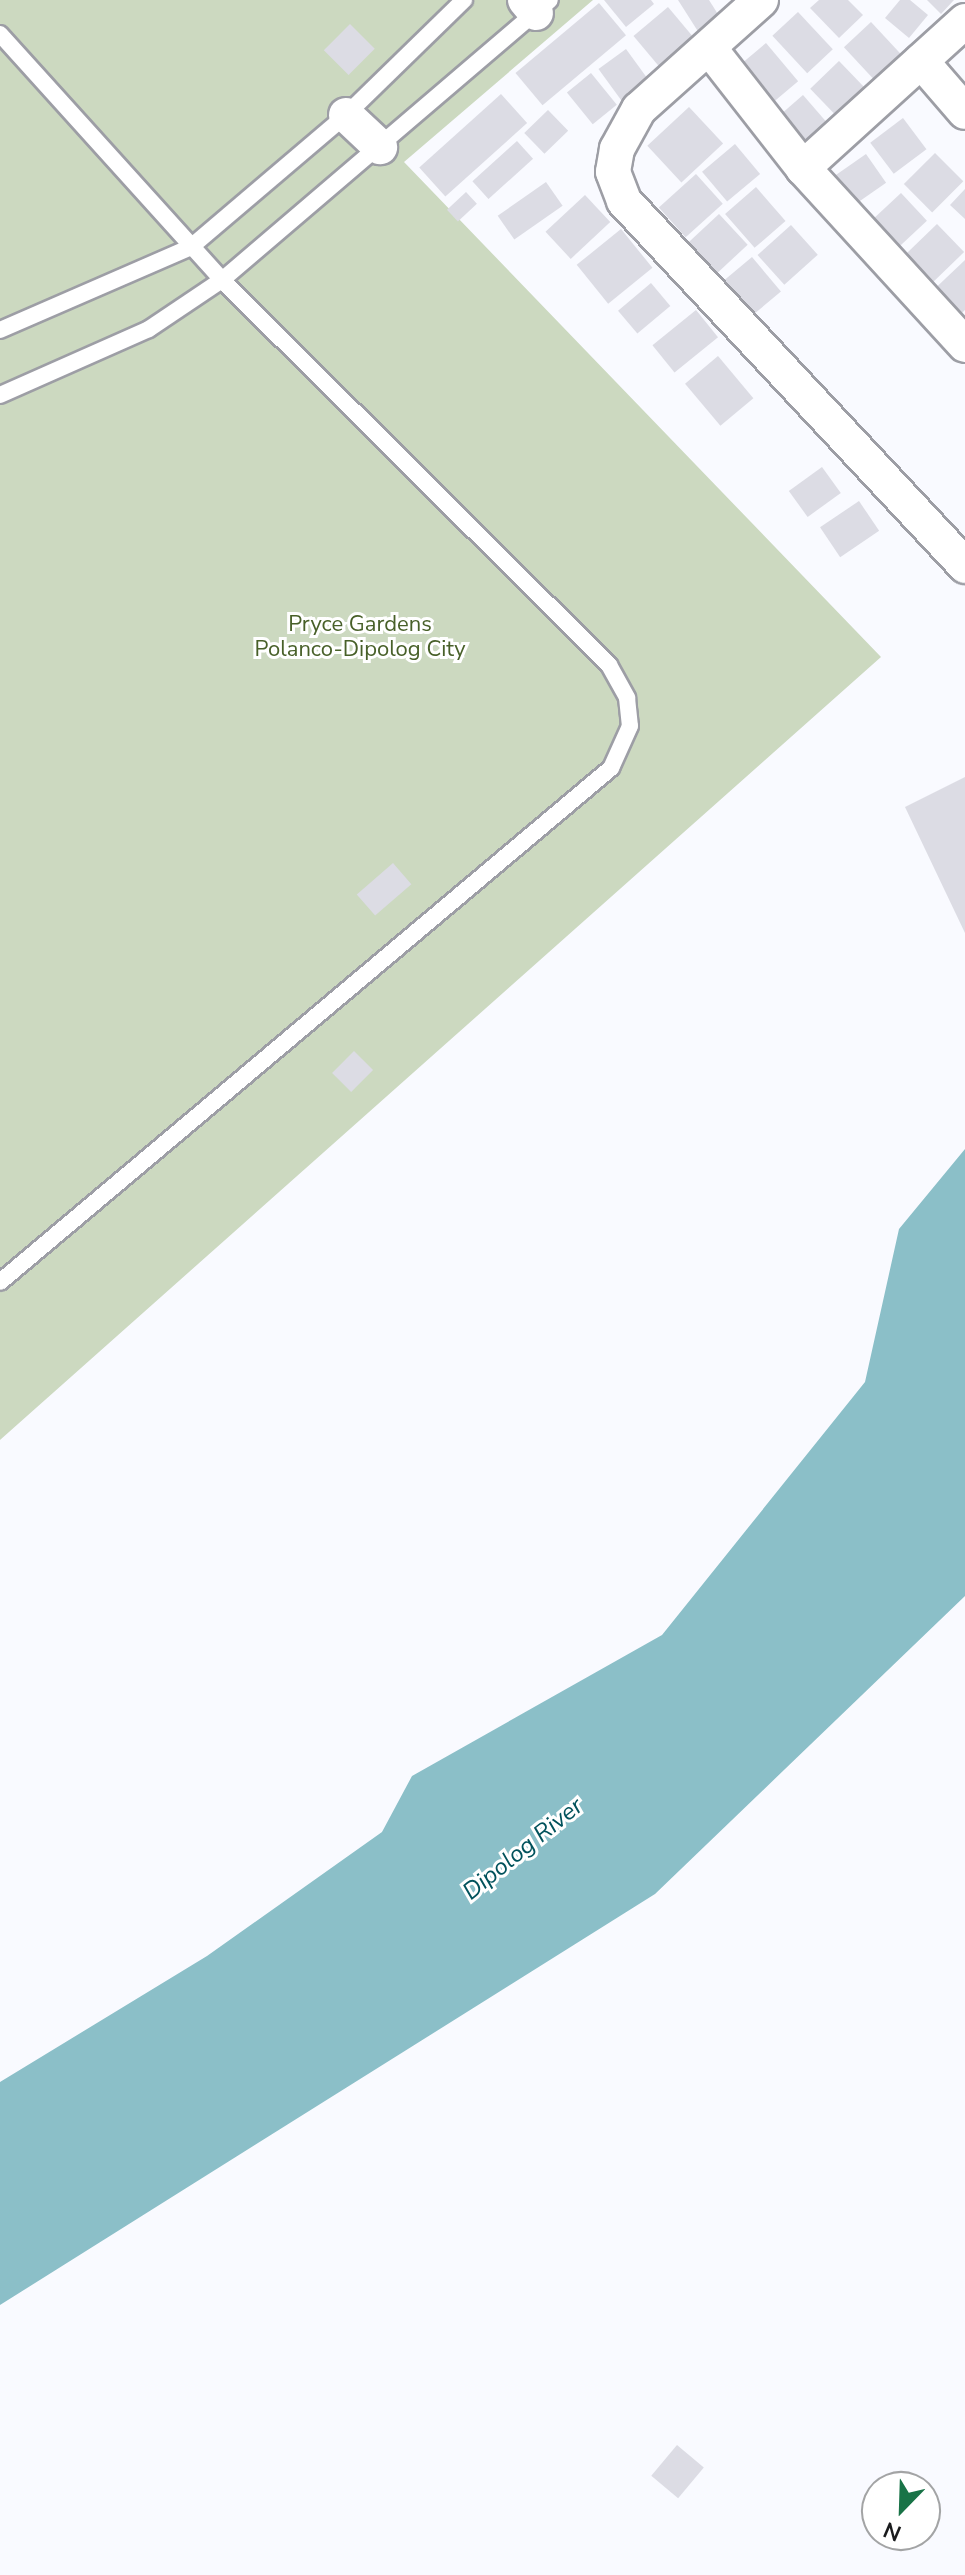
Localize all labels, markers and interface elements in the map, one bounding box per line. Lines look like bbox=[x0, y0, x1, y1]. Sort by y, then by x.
park label: Pryce Gardens Polanco-Dipolog City bbox=[255, 611, 465, 662]
water label: Dipolog River bbox=[457, 1792, 589, 1906]
north arrow bbox=[861, 2471, 941, 2551]
text: N bbox=[879, 2514, 906, 2548]

